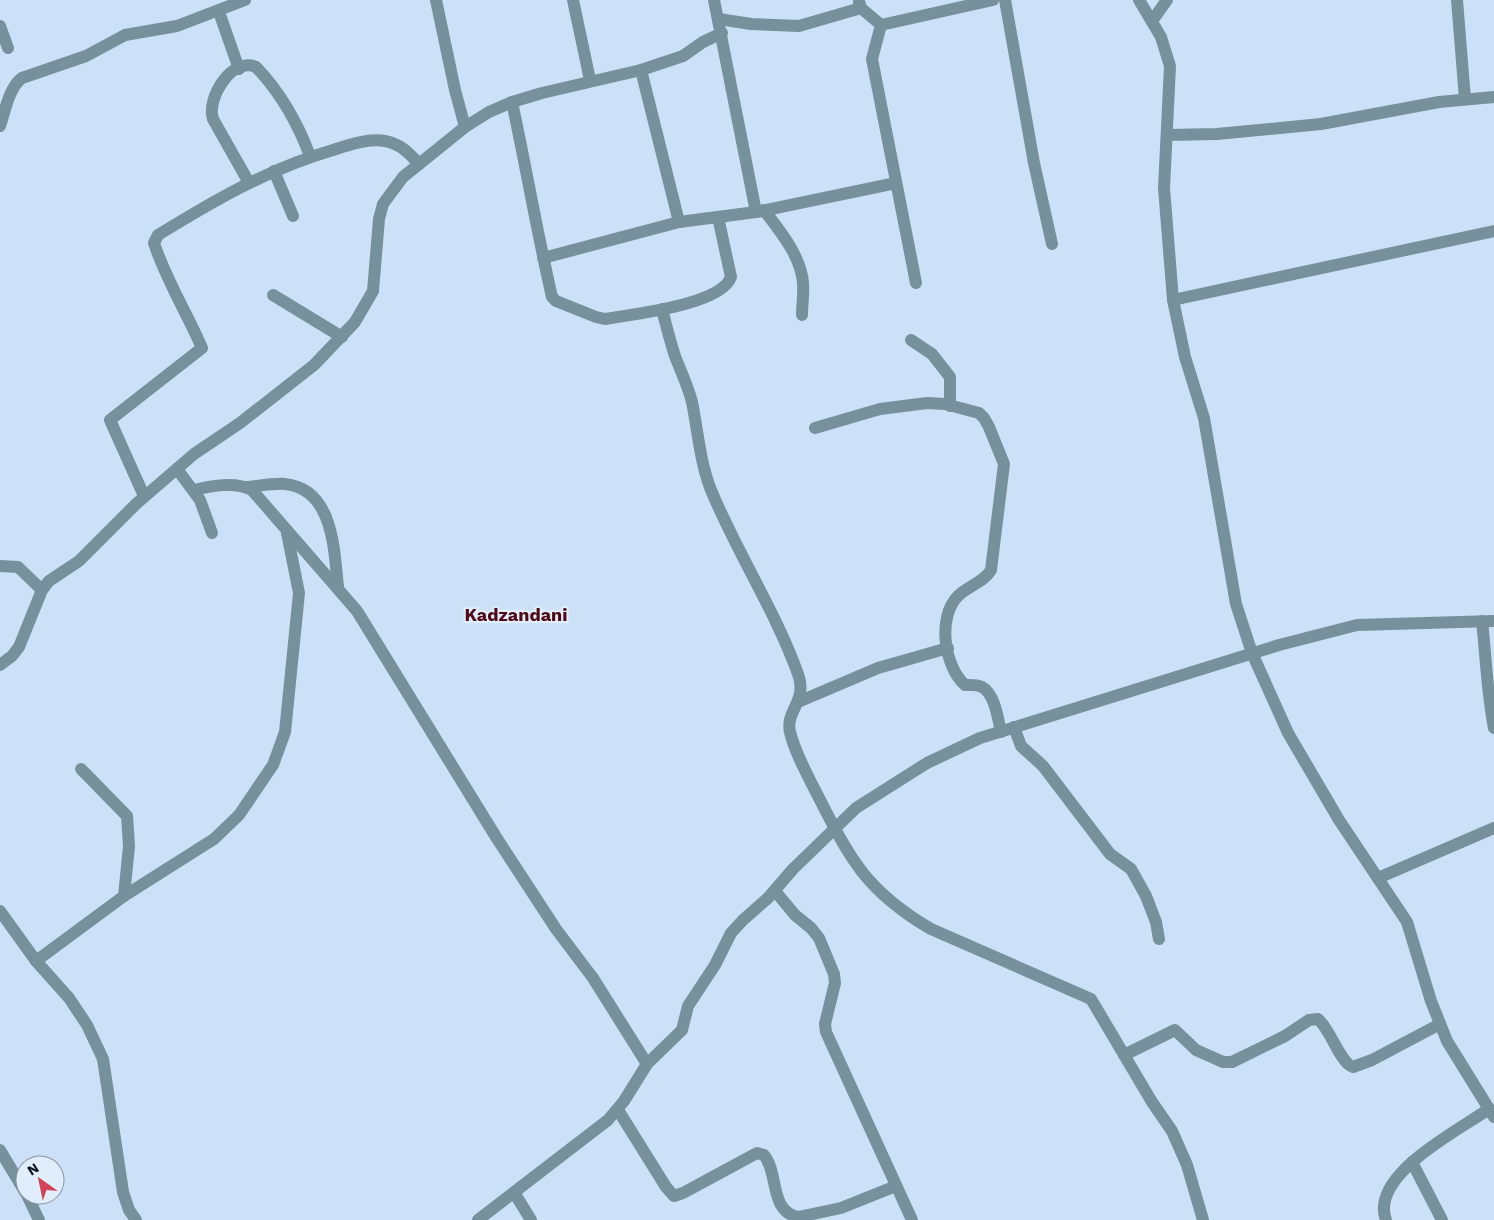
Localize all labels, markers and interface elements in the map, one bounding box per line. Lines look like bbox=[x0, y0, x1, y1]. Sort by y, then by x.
district label: Kadzandani bbox=[465, 604, 568, 625]
north arrow bbox=[15, 1155, 65, 1205]
text: N bbox=[24, 1160, 42, 1179]

